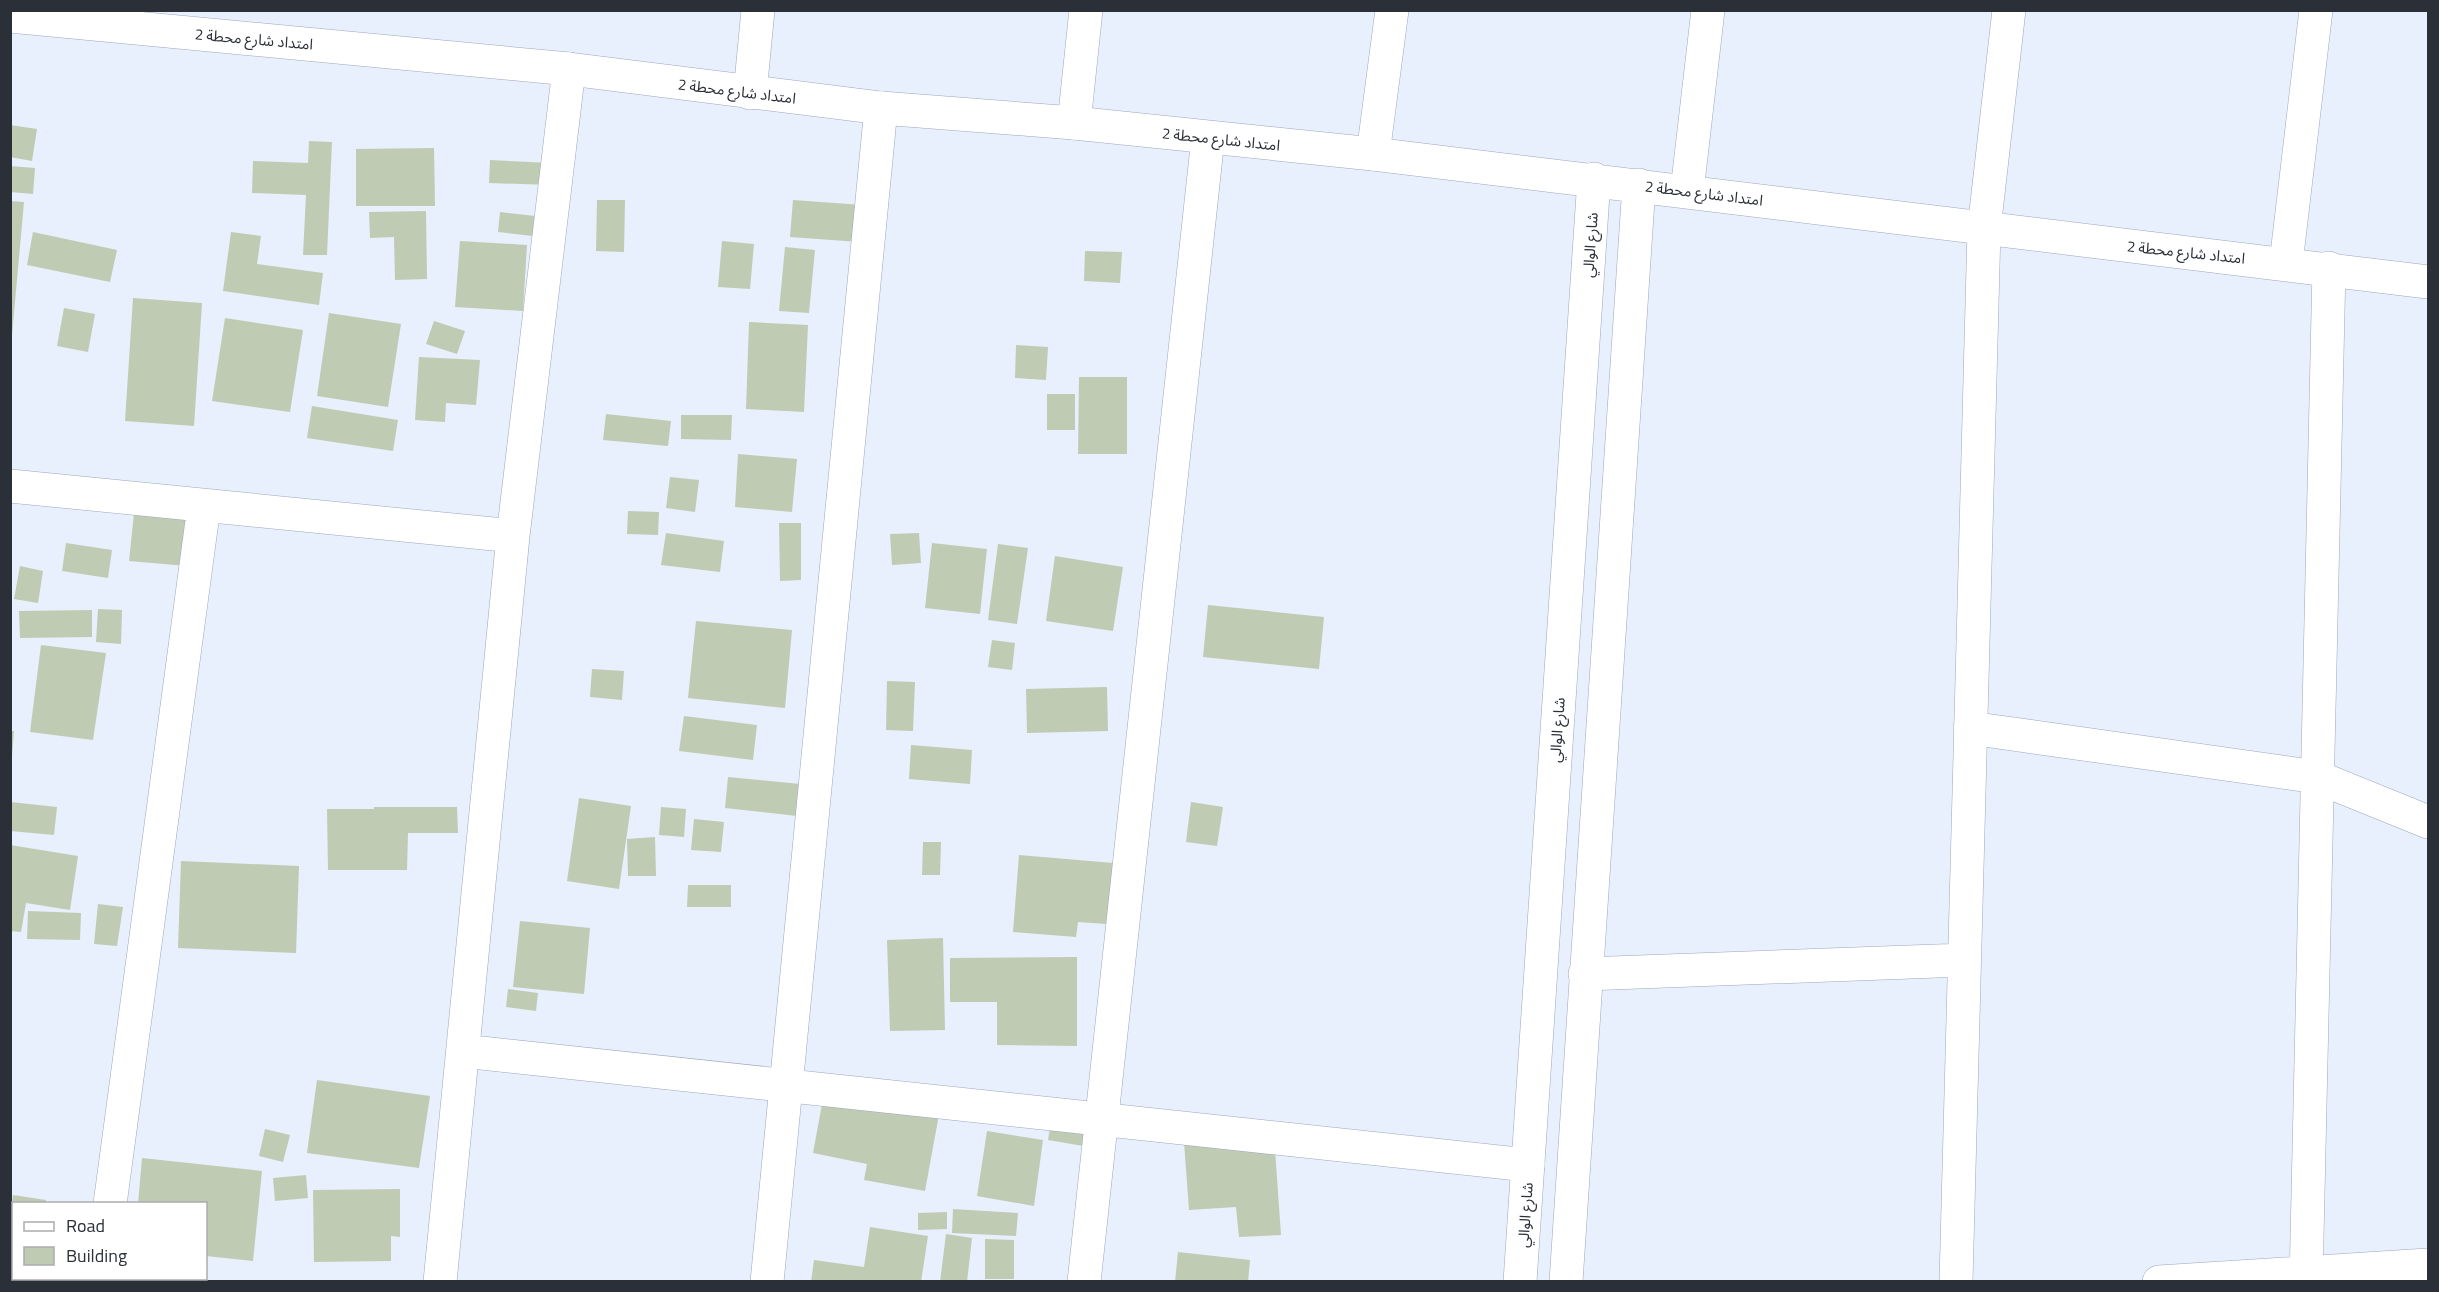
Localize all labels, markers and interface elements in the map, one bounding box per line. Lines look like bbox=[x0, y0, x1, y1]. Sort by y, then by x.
street label: امتداد شارع محطة 2 bbox=[194, 22, 314, 57]
street label: امتداد شارع محطة 2 bbox=[677, 72, 797, 111]
street label: امتداد شارع محطة 2 bbox=[1161, 121, 1281, 158]
street label: امتداد شارع محطة 2 bbox=[1644, 174, 1764, 213]
street label: شارع الوالي bbox=[1576, 211, 1605, 279]
street label: امتداد شارع محطة 2 bbox=[2126, 234, 2246, 271]
street label: شارع الوالي bbox=[1543, 696, 1572, 764]
street label: شارع الوالي bbox=[1511, 1181, 1540, 1249]
legend bbox=[12, 1202, 207, 1280]
text: Road bbox=[66, 1212, 105, 1239]
text: Building bbox=[66, 1242, 127, 1269]

